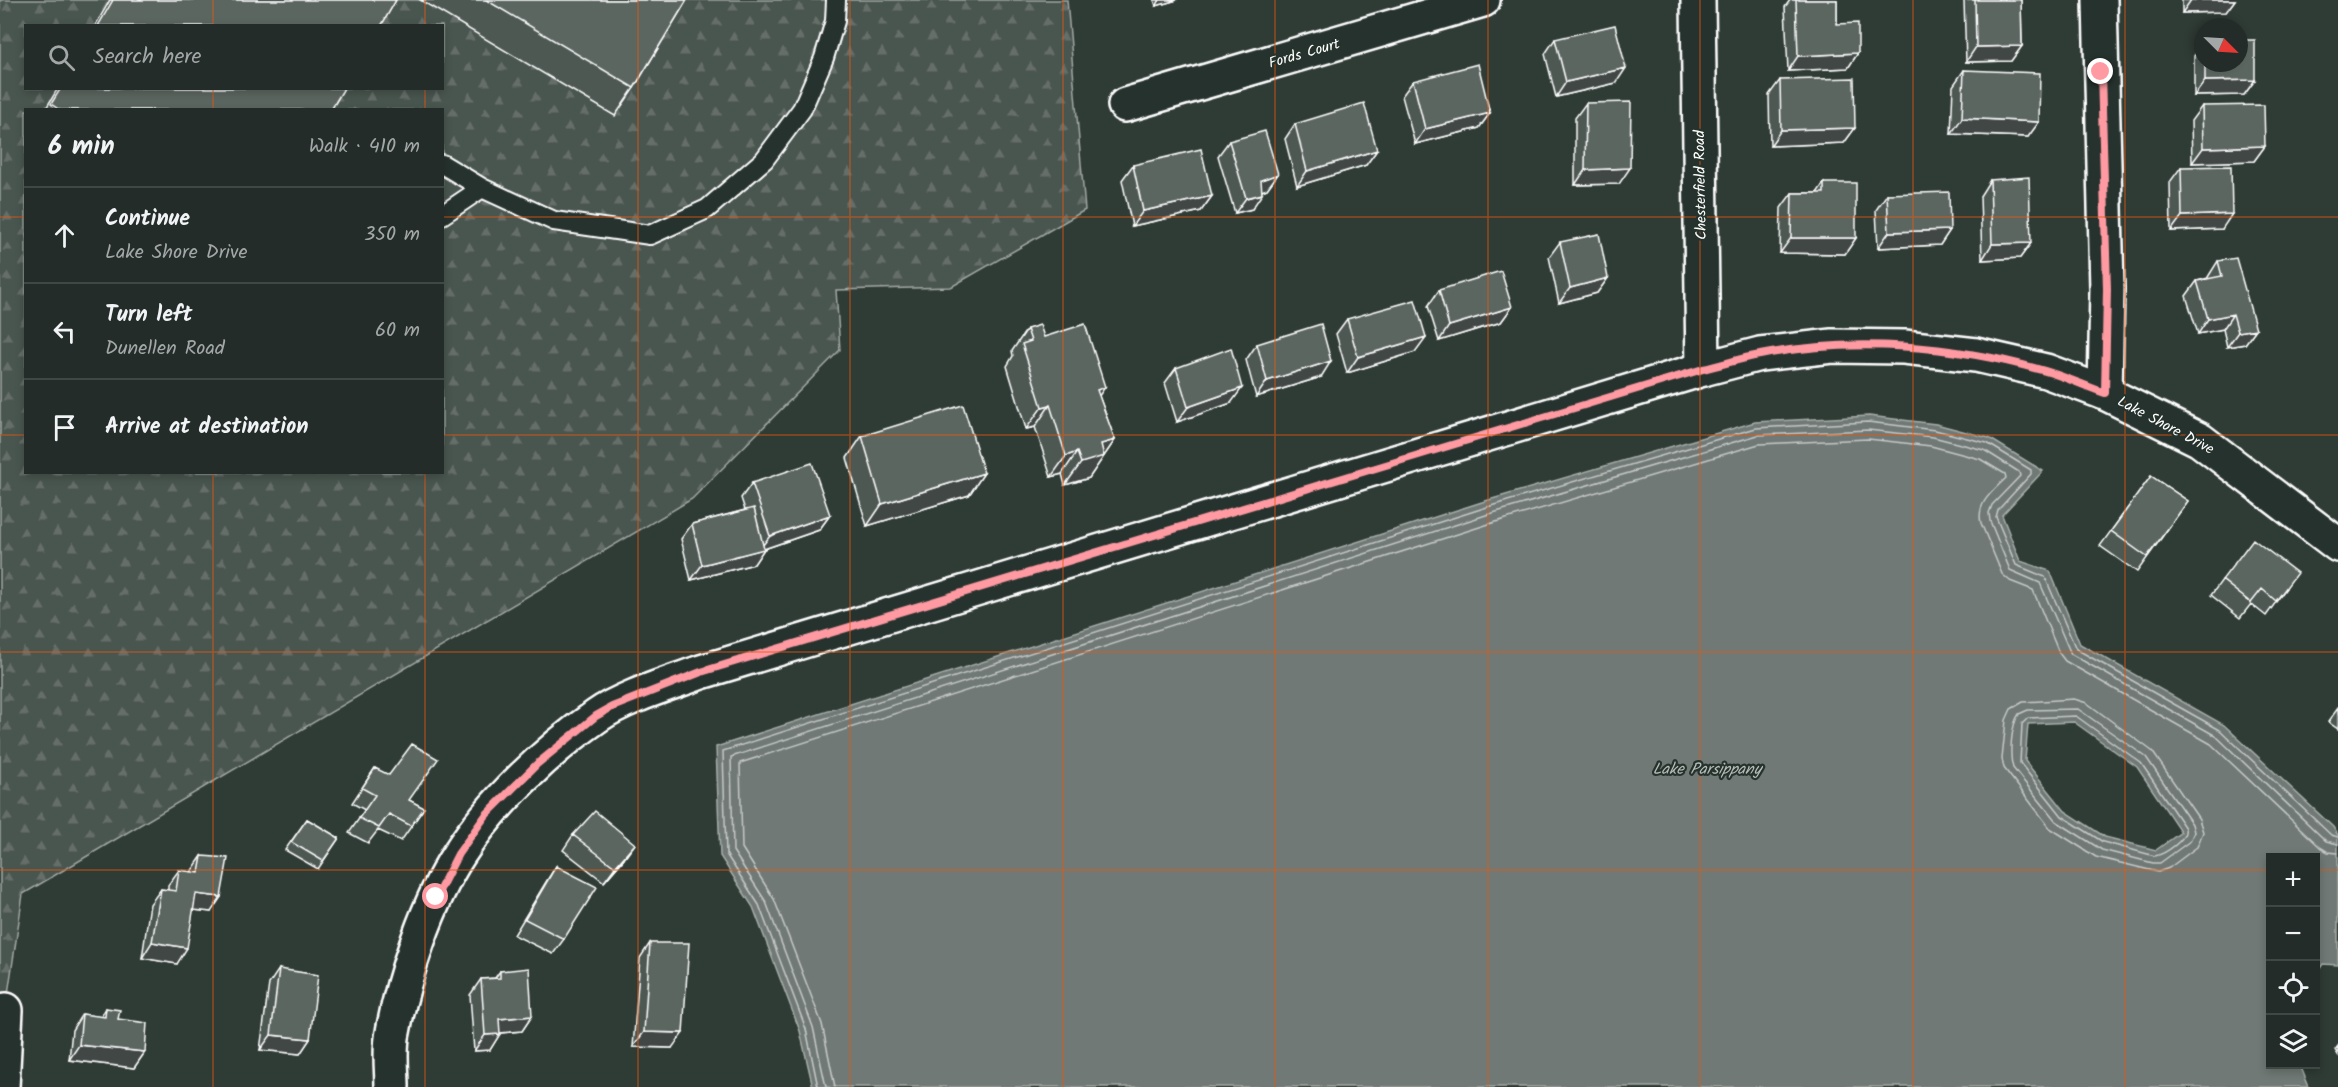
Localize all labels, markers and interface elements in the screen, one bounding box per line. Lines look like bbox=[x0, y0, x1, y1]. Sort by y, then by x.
north arrow bbox=[2194, 18, 2248, 72]
search box bbox=[24, 24, 444, 90]
street label: Fords Court bbox=[1266, 32, 1343, 76]
text: Search here bbox=[93, 40, 201, 75]
icon: search bbox=[45, 41, 78, 74]
route end bbox=[2087, 58, 2113, 84]
text: 6 min bbox=[48, 126, 115, 168]
street label: Chesterfield Road bbox=[1688, 129, 1714, 240]
text: Walk · 410 m bbox=[309, 131, 420, 163]
text: Continue bbox=[105, 202, 190, 237]
icon: ahead bbox=[48, 219, 81, 252]
text: 350 m bbox=[364, 219, 420, 251]
text: Lake Shore Drive bbox=[105, 237, 247, 269]
text: Turn left bbox=[105, 298, 192, 333]
icon: left bbox=[48, 315, 81, 348]
text: 60 m bbox=[375, 315, 420, 347]
text: Dunellen Road bbox=[105, 333, 225, 365]
street label: Lake Shore Drive bbox=[2113, 390, 2219, 462]
text: Arrive at destination bbox=[105, 410, 308, 445]
icon: arrive bbox=[48, 411, 81, 444]
water label: Lake Parsippany bbox=[1653, 757, 1764, 782]
map controls bbox=[2266, 853, 2320, 1069]
button: + bbox=[2266, 853, 2320, 907]
route start bbox=[422, 883, 448, 909]
button: − bbox=[2266, 907, 2320, 961]
button: locate bbox=[2266, 961, 2320, 1015]
button: layers bbox=[2266, 1015, 2320, 1069]

